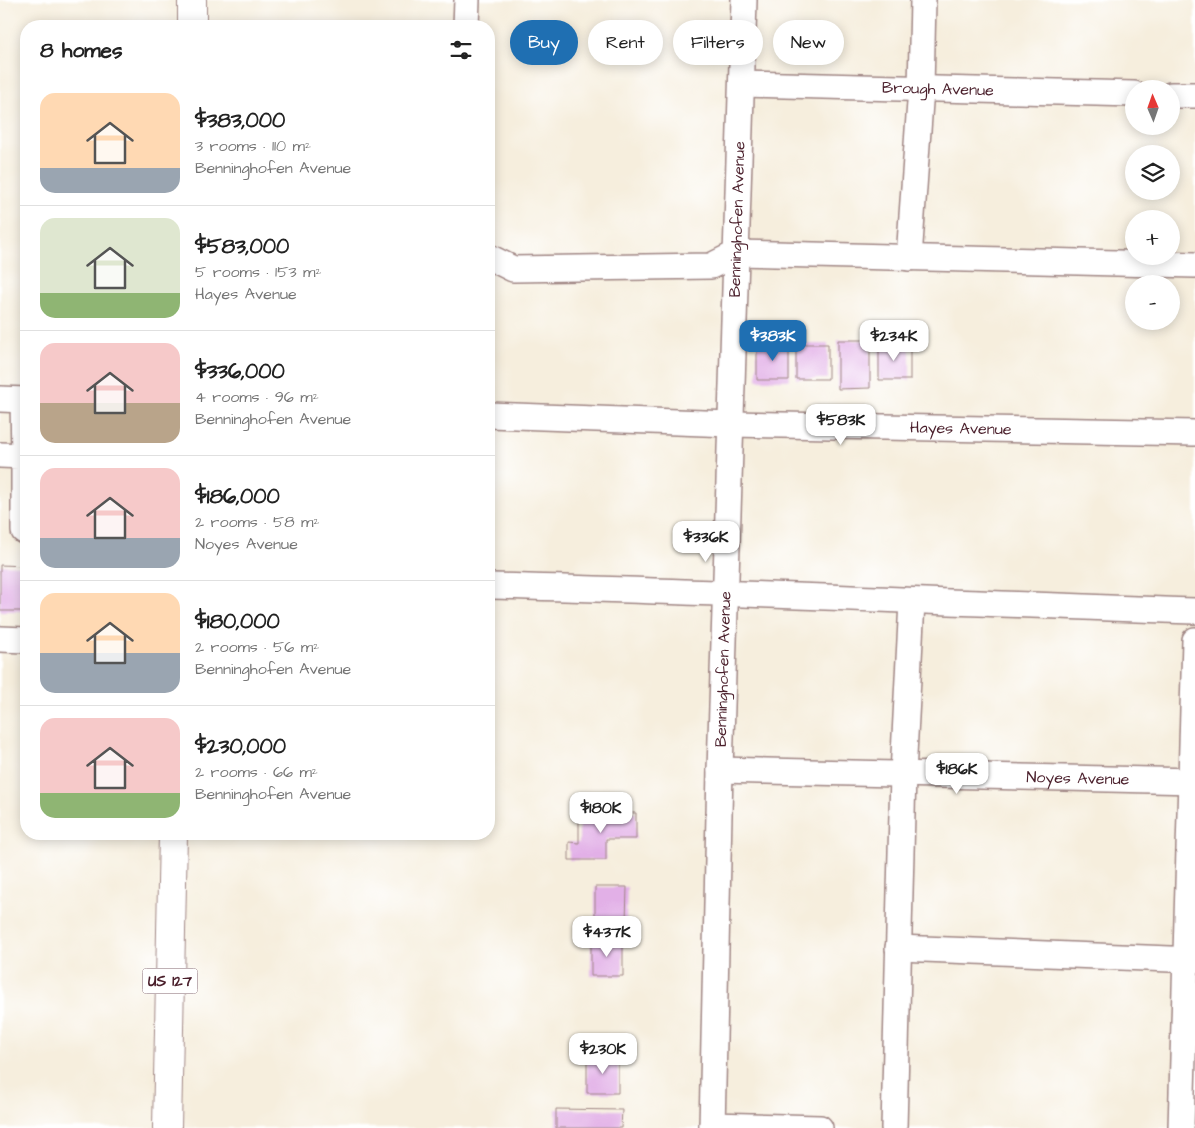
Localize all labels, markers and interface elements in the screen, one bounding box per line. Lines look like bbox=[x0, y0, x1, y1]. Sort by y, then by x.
chip: Buy bbox=[510, 20, 578, 65]
chip: Rent bbox=[588, 20, 663, 65]
chip: Filters bbox=[673, 20, 763, 65]
chip: New bbox=[773, 20, 844, 65]
text: 8 homes bbox=[40, 36, 122, 65]
icon: filters bbox=[447, 36, 475, 64]
street label: Brough Avenue bbox=[882, 77, 994, 101]
north arrow bbox=[1125, 80, 1180, 135]
map controls bbox=[1125, 80, 1180, 330]
text: $383,000 bbox=[195, 106, 285, 135]
icon: home bbox=[80, 113, 140, 173]
text: 3 rooms · 110 m² bbox=[195, 135, 311, 157]
street label: Benninghofen Avenue bbox=[724, 141, 751, 298]
button: layers bbox=[1125, 145, 1180, 200]
text: Benninghofen Avenue bbox=[195, 157, 351, 179]
button: + bbox=[1125, 210, 1180, 265]
text: $583,000 bbox=[195, 232, 289, 261]
icon: home bbox=[80, 238, 140, 298]
text: 5 rooms · 153 m² bbox=[195, 261, 321, 283]
button: − bbox=[1125, 275, 1180, 330]
text: Hayes Avenue bbox=[195, 283, 297, 305]
pin: $383K bbox=[738, 320, 808, 362]
pin: $234K bbox=[859, 320, 929, 362]
text: $383K bbox=[750, 325, 796, 347]
text: $234K bbox=[871, 325, 917, 347]
text: $336,000 bbox=[195, 357, 285, 386]
icon: home bbox=[80, 363, 140, 423]
text: 4 rooms · 96 m² bbox=[195, 386, 319, 408]
pin: $583K bbox=[806, 404, 876, 446]
text: Benninghofen Avenue bbox=[195, 408, 351, 430]
text: $583K bbox=[817, 409, 865, 431]
street label: Hayes Avenue bbox=[910, 416, 1012, 440]
text: $186,000 bbox=[195, 482, 280, 511]
icon: home bbox=[80, 488, 140, 548]
text: 2 rooms · 58 m² bbox=[195, 511, 320, 533]
pin: $336K bbox=[671, 520, 741, 563]
text: $336K bbox=[684, 526, 728, 548]
text: Noyes Avenue bbox=[195, 533, 298, 555]
street label: Benninghofen Avenue bbox=[710, 590, 737, 748]
text: $180,000 bbox=[195, 607, 280, 636]
icon: home bbox=[80, 613, 140, 673]
text: 2 rooms · 56 m² bbox=[195, 636, 319, 658]
text: Benninghofen Avenue bbox=[195, 658, 351, 680]
text: $230,000 bbox=[195, 732, 286, 761]
icon: home bbox=[80, 738, 140, 798]
pin: $186K bbox=[922, 752, 992, 795]
text: $186K bbox=[936, 758, 978, 780]
text: 2 rooms · 66 m² bbox=[195, 761, 318, 783]
street label: Noyes Avenue bbox=[1026, 766, 1130, 790]
text: Benninghofen Avenue bbox=[195, 783, 351, 805]
pin: $180K bbox=[566, 792, 636, 834]
text: $180K bbox=[580, 797, 622, 819]
pin: $437K bbox=[572, 916, 642, 958]
text: $437K bbox=[583, 921, 631, 943]
road number: US 127 bbox=[142, 968, 198, 994]
pin: $230K bbox=[568, 1032, 638, 1075]
text: $230K bbox=[580, 1038, 626, 1060]

